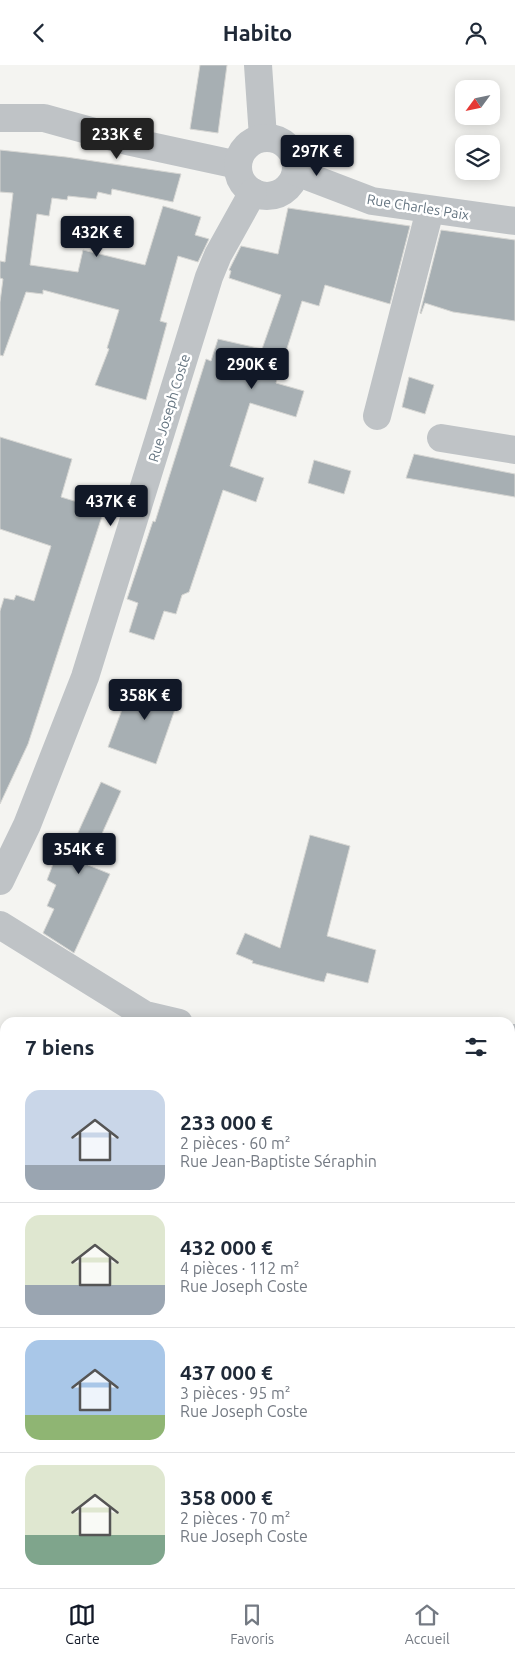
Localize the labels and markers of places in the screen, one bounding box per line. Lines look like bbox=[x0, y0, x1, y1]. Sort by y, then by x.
pin: 233K € bbox=[76, 117, 158, 160]
pin: 297K € bbox=[276, 135, 358, 177]
pin: 432K € bbox=[56, 215, 138, 258]
pin: 290K € bbox=[211, 347, 293, 390]
pin: 437K € bbox=[70, 485, 152, 527]
pin: 358K € bbox=[104, 679, 186, 721]
pin: 354K € bbox=[38, 833, 120, 875]

